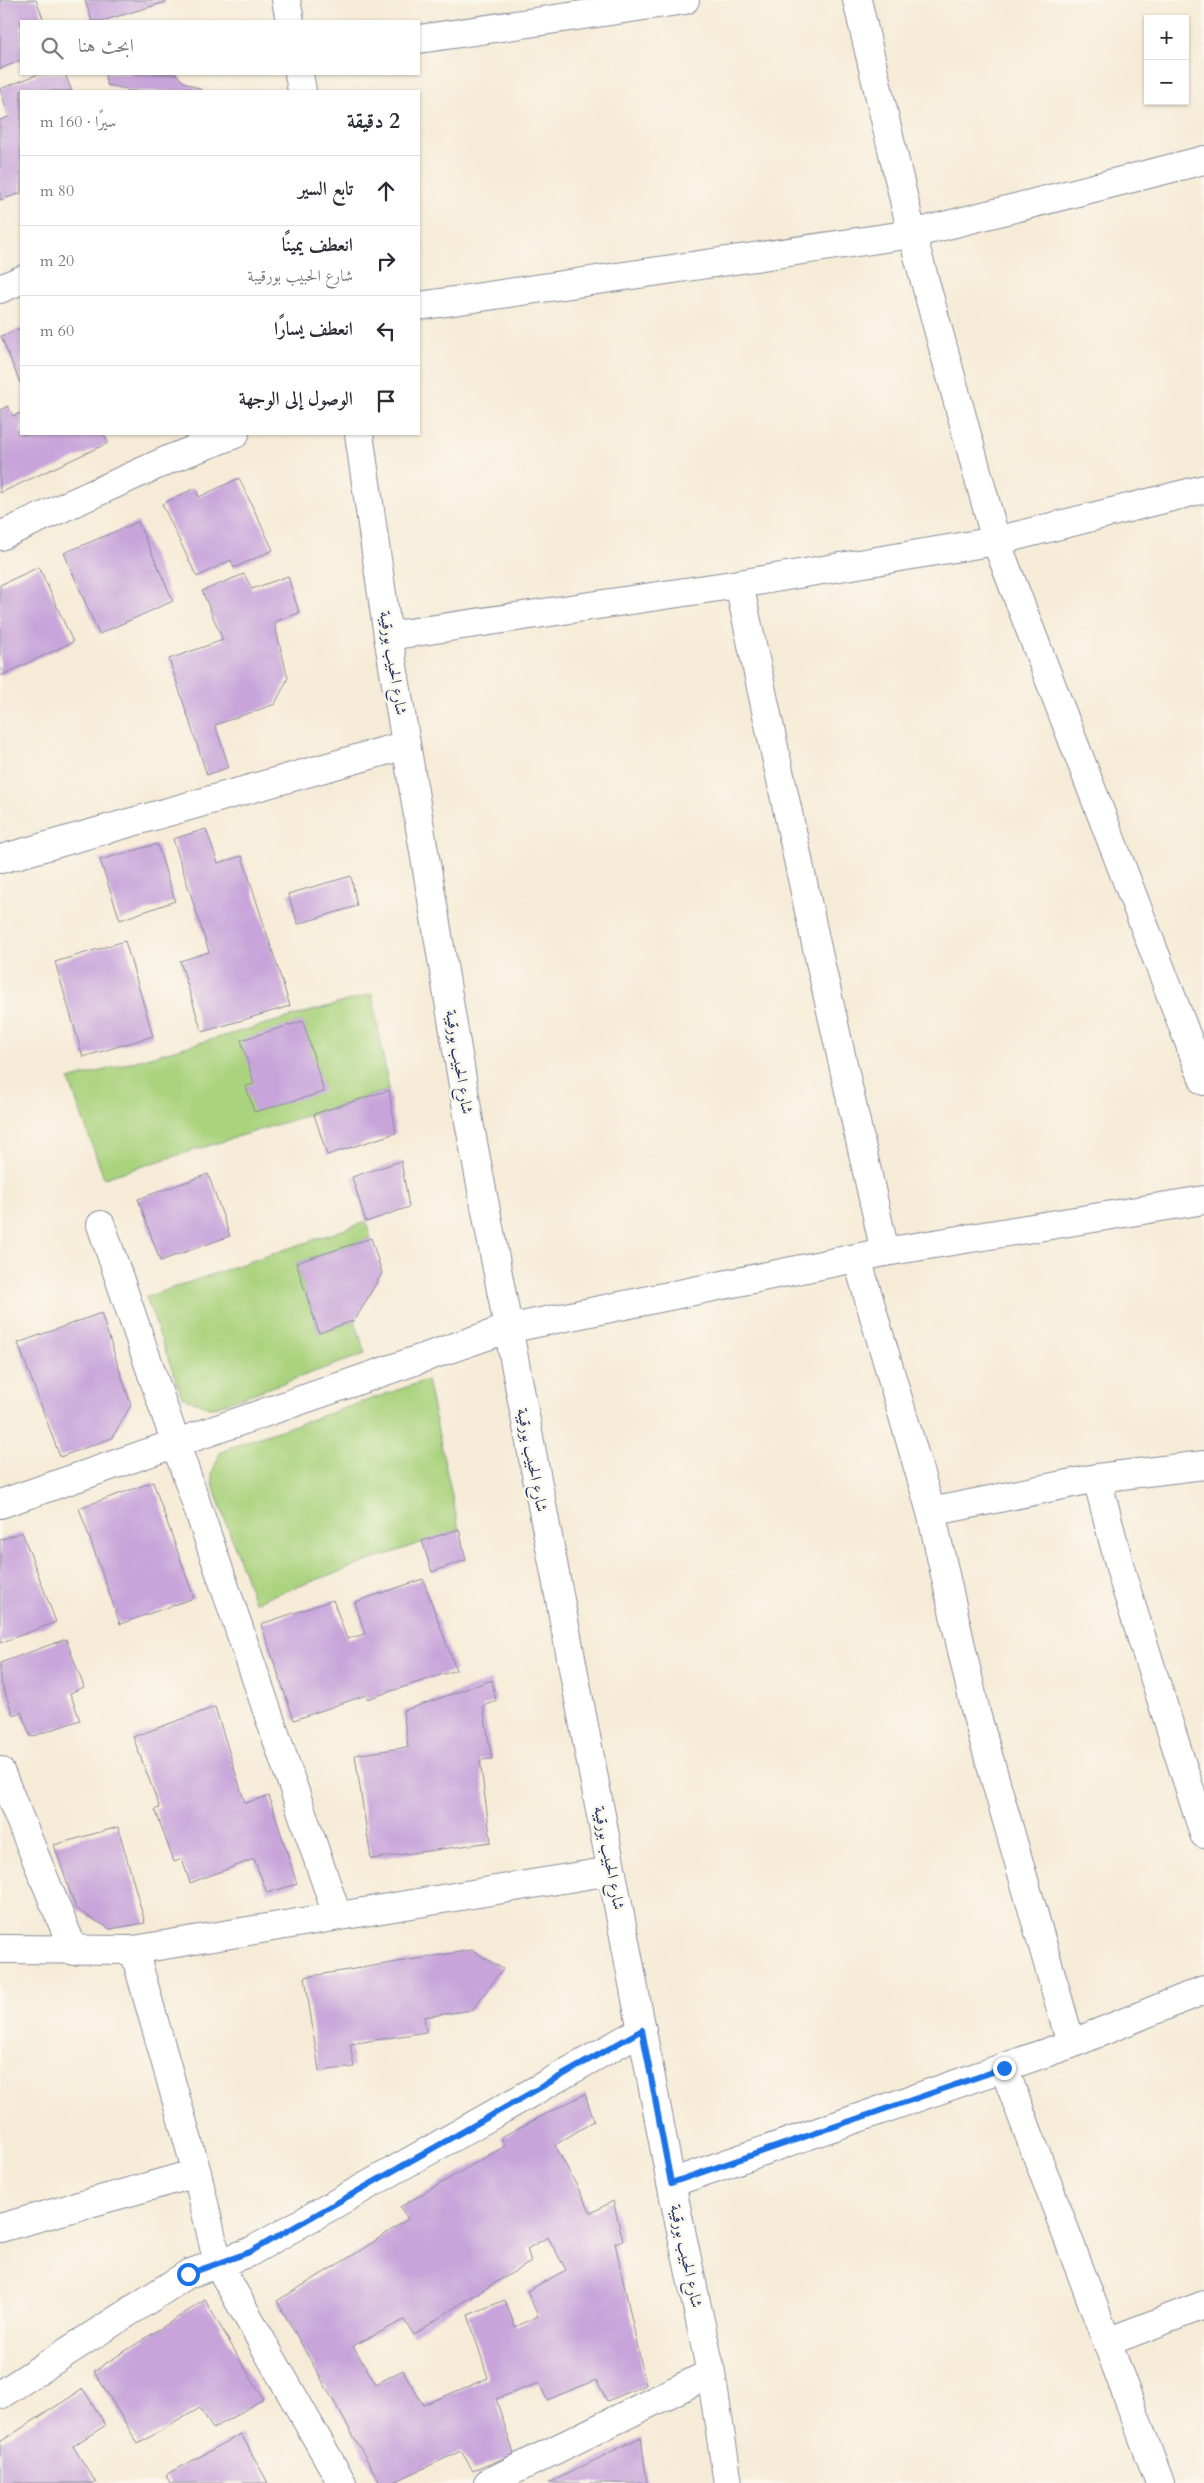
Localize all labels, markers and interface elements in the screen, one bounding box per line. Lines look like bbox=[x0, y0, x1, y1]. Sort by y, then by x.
map controls bbox=[1144, 15, 1189, 105]
button: + bbox=[1144, 15, 1189, 60]
search box bbox=[20, 20, 420, 75]
text: ابحث هنا bbox=[78, 33, 134, 59]
icon: search bbox=[38, 34, 66, 62]
button: − bbox=[1144, 60, 1189, 105]
text: 2 دقيقة bbox=[347, 107, 400, 136]
text: سيرًا · 160 m bbox=[40, 111, 116, 133]
text: تابع السير bbox=[298, 176, 353, 202]
icon: ahead bbox=[372, 177, 400, 205]
text: 80 m bbox=[40, 180, 74, 202]
text: انعطف يمينًا bbox=[282, 232, 353, 258]
icon: right bbox=[372, 247, 400, 275]
text: 20 m bbox=[40, 250, 74, 272]
text: شارع الحبيب بورقيبة bbox=[248, 265, 353, 287]
text: انعطف يسارًا bbox=[274, 316, 353, 342]
icon: left bbox=[372, 317, 400, 345]
text: 60 m bbox=[40, 320, 74, 342]
text: الوصول إلى الوجهة bbox=[239, 386, 353, 412]
icon: arrive bbox=[372, 387, 400, 415]
street label: شارع الحبيب بورقيبة bbox=[372, 609, 412, 717]
street label: شارع الحبيب بورقيبة bbox=[438, 1008, 478, 1116]
street label: شارع الحبيب بورقيبة bbox=[509, 1406, 553, 1514]
street label: شارع الحبيب بورقيبة bbox=[586, 1804, 630, 1912]
route end bbox=[993, 2057, 1016, 2080]
street label: شارع الحبيب بورقيبة bbox=[662, 2202, 708, 2310]
route start bbox=[177, 2263, 200, 2286]

